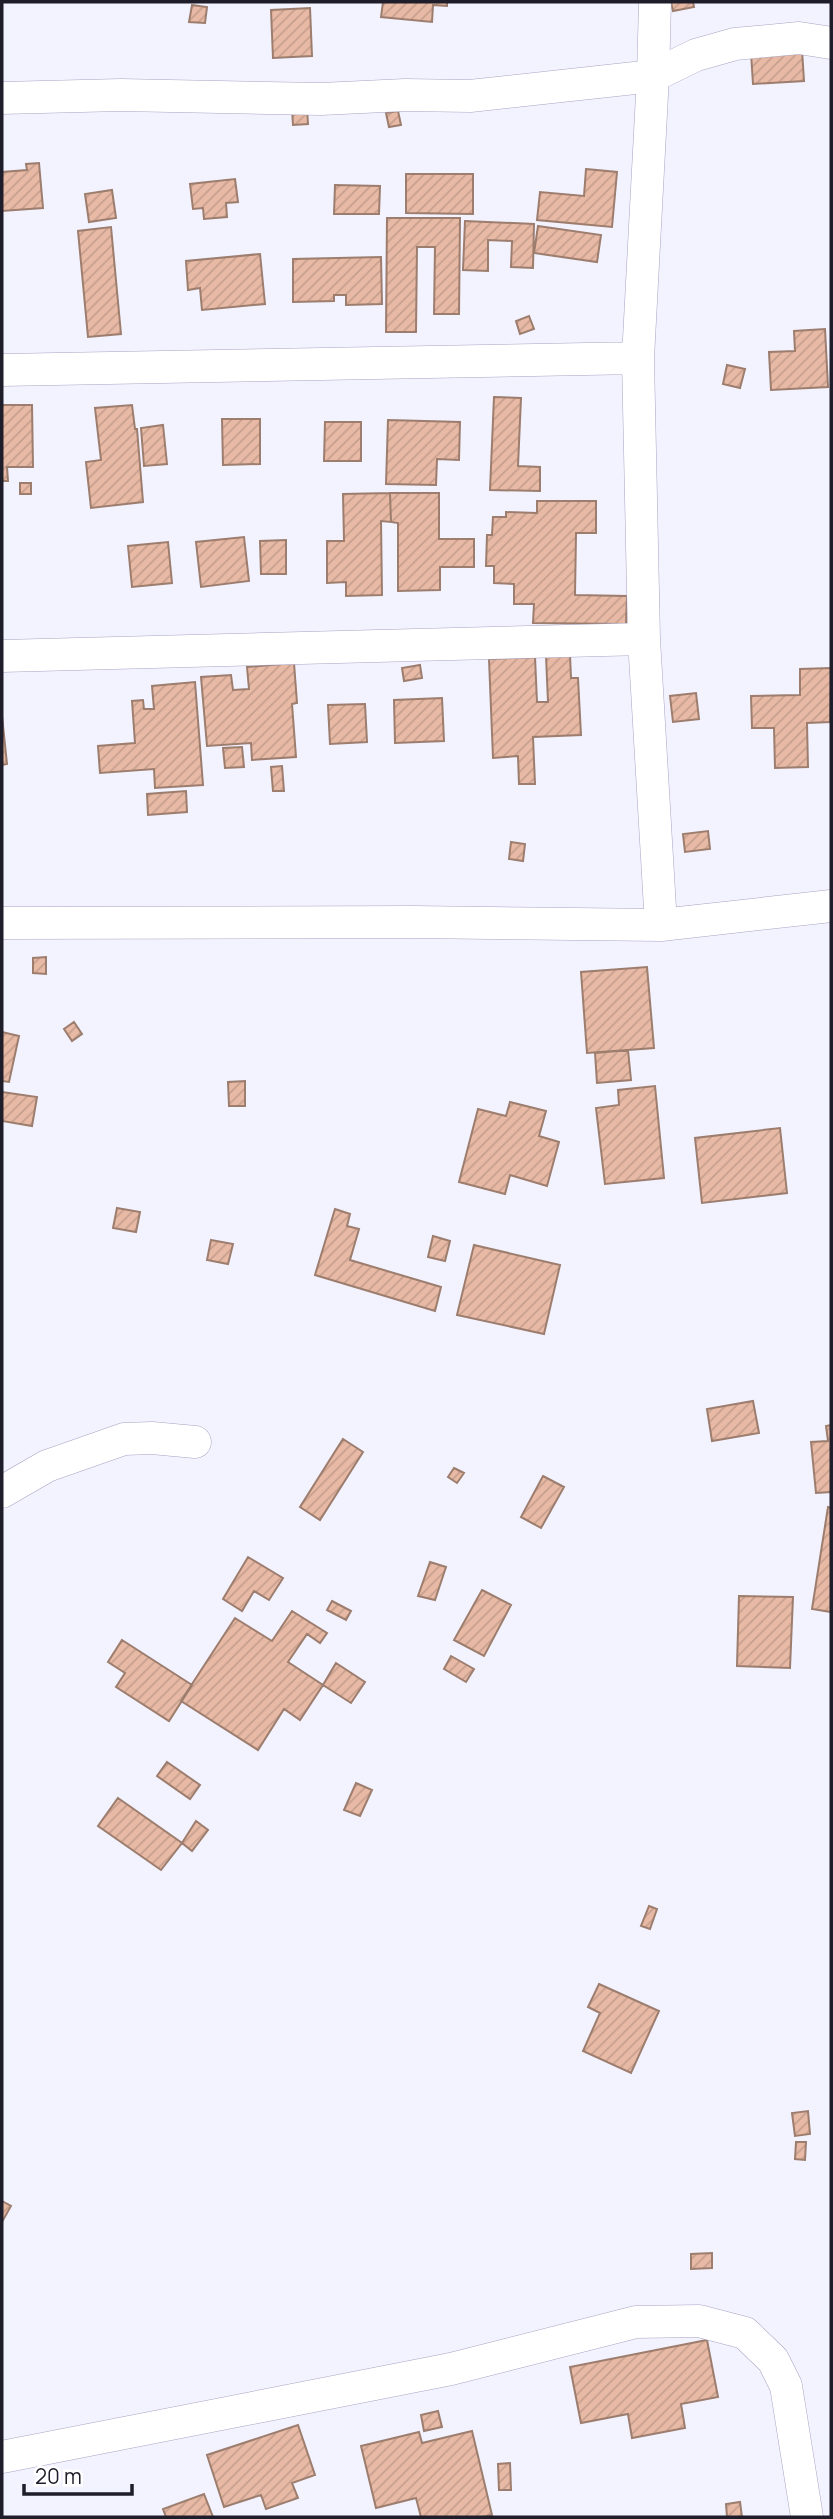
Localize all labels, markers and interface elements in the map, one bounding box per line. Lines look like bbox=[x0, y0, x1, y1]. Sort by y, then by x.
scale bar bbox=[24, 2452, 133, 2496]
text: 20 m bbox=[35, 2462, 82, 2490]

